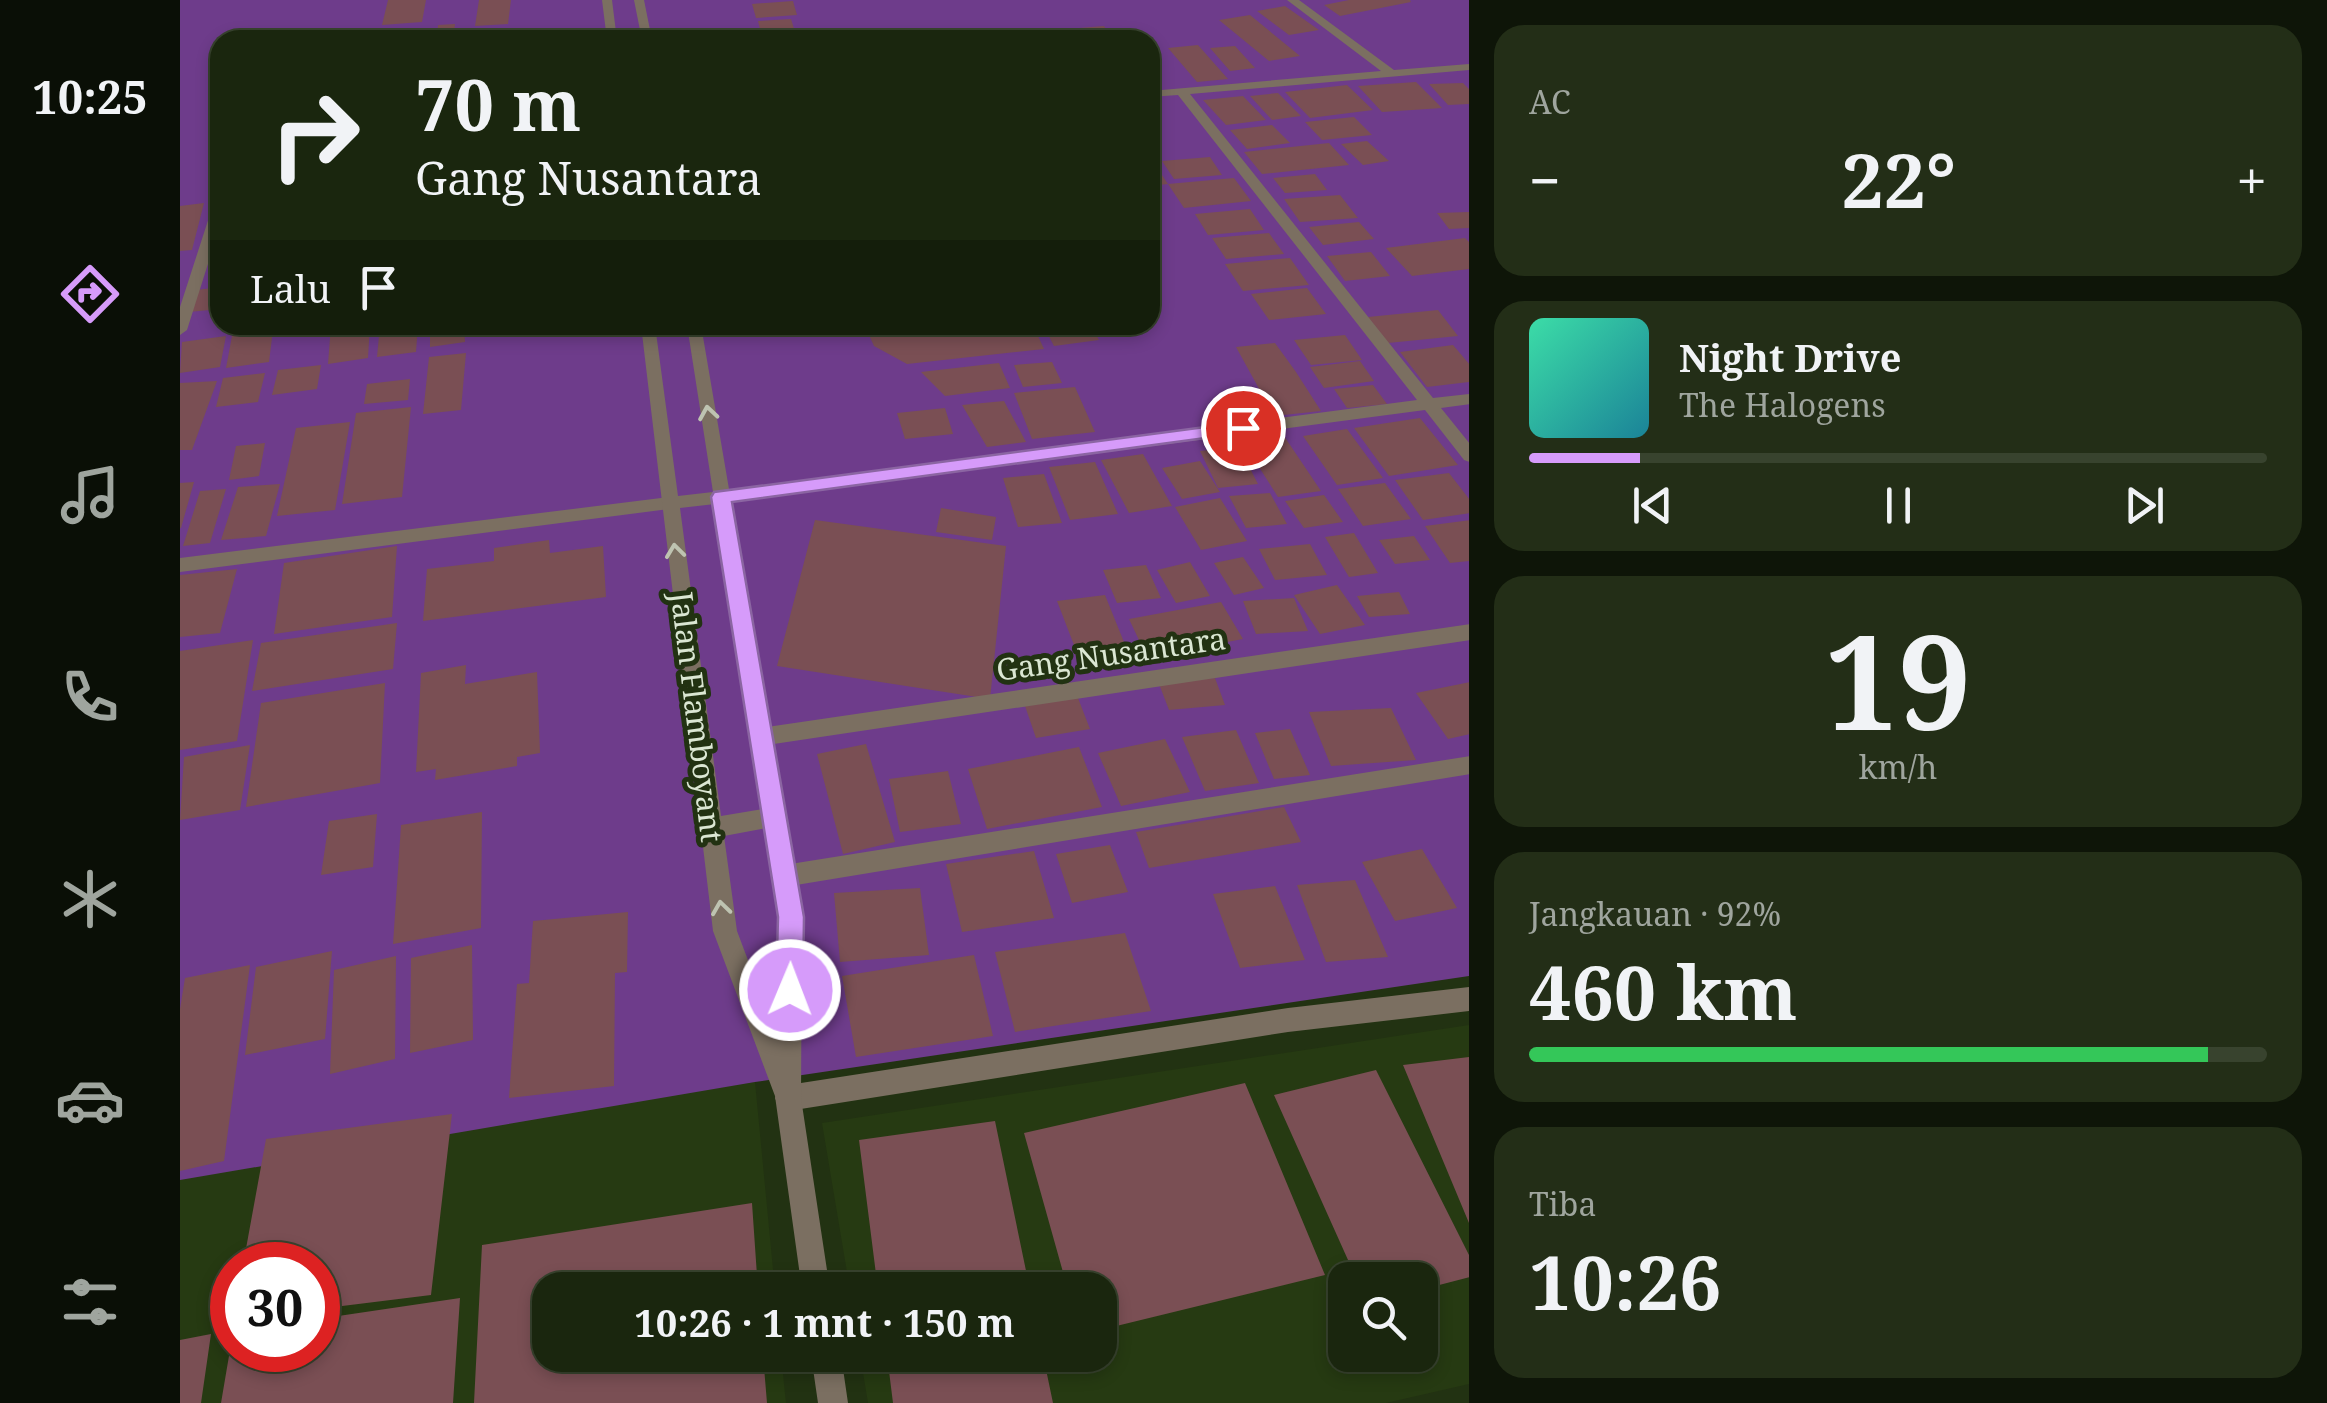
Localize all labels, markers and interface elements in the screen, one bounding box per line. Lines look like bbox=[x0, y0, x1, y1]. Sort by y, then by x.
text: 70 m bbox=[415, 56, 581, 152]
text: 10:25 bbox=[32, 66, 148, 127]
icon: right bbox=[250, 70, 380, 200]
text: AC bbox=[1529, 80, 1571, 123]
text: 22° bbox=[1841, 128, 1956, 230]
text: − bbox=[1529, 142, 1561, 217]
text: + bbox=[2236, 142, 2267, 217]
text: Gang Nusantara bbox=[415, 147, 762, 208]
icon: directions bbox=[55, 259, 125, 329]
icon: arrive bbox=[351, 260, 406, 315]
text: Lalu bbox=[250, 262, 331, 314]
text: Night Drive bbox=[1679, 331, 1901, 383]
text: The Halogens bbox=[1679, 383, 1886, 426]
pin bbox=[1201, 386, 1286, 471]
icon: arrive bbox=[1216, 401, 1271, 456]
one-way arrow bbox=[698, 405, 719, 421]
icon: music bbox=[55, 460, 125, 530]
icon: previous bbox=[1625, 478, 1680, 533]
icon: pause bbox=[1871, 478, 1926, 533]
icon: next bbox=[2117, 478, 2172, 533]
one-way arrow bbox=[665, 542, 686, 558]
street label: Jalan Flamboyant bbox=[662, 588, 733, 844]
text: 19 bbox=[1825, 591, 1971, 768]
street label: Gang Nusantara bbox=[993, 617, 1228, 690]
icon: phone bbox=[55, 662, 125, 732]
text: km/h bbox=[1859, 745, 1937, 788]
icon: climate bbox=[55, 864, 125, 934]
text: Jangkauan · 92% bbox=[1529, 892, 1781, 935]
one-way arrow bbox=[712, 899, 733, 916]
position arrow bbox=[738, 938, 842, 1042]
text: 460 km bbox=[1529, 940, 1797, 1042]
icon: car bbox=[55, 1065, 125, 1135]
text: Tiba bbox=[1529, 1182, 1597, 1225]
text: 10:26 bbox=[1529, 1230, 1721, 1332]
speed limit sign: 30 bbox=[210, 1242, 340, 1372]
map controls bbox=[1328, 1262, 1438, 1372]
button: search bbox=[1328, 1262, 1438, 1372]
icon: filters bbox=[55, 1267, 125, 1337]
text: 10:26 · 1 mnt · 150 m bbox=[634, 1296, 1015, 1348]

